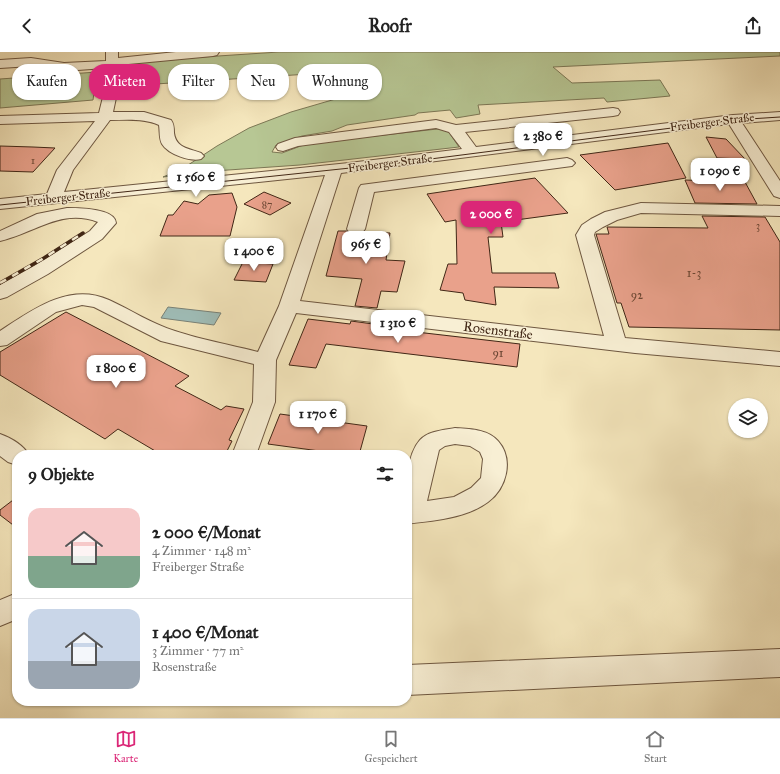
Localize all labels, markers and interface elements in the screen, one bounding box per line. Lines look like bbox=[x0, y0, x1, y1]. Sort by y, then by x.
icon: back bbox=[16, 15, 38, 37]
text: Roofr bbox=[368, 15, 412, 37]
icon: share bbox=[742, 15, 764, 37]
chip: Kaufen bbox=[12, 64, 81, 100]
chip: Mieten bbox=[89, 64, 160, 100]
chip: Filter bbox=[168, 64, 229, 100]
chip: Neu bbox=[237, 64, 289, 100]
chip: Wohnung bbox=[297, 64, 382, 100]
street label: Freiberger Straße bbox=[669, 110, 755, 135]
pin: 2 380 € bbox=[506, 123, 580, 157]
text: 2 380 € bbox=[523, 128, 563, 144]
street label: Freiberger Straße bbox=[347, 151, 433, 176]
house number: 1 bbox=[31, 155, 35, 167]
pin: 1 090 € bbox=[683, 158, 757, 192]
text: 1 090 € bbox=[700, 163, 740, 179]
pin: 1 560 € bbox=[159, 164, 233, 198]
text: 1 560 € bbox=[177, 169, 215, 185]
street label: Freiberger Straße bbox=[25, 186, 111, 209]
house number: 87 bbox=[262, 199, 272, 211]
pin: 2 000 € bbox=[454, 201, 528, 235]
text: 2 000 € bbox=[470, 206, 512, 222]
house number: 3 bbox=[756, 220, 760, 232]
pin: 965 € bbox=[338, 231, 394, 265]
text: 965 € bbox=[351, 236, 381, 252]
pin: 1 400 € bbox=[217, 238, 291, 272]
text: 1 400 € bbox=[234, 243, 275, 259]
house number: 1-3 bbox=[687, 266, 701, 280]
house number: 92 bbox=[631, 288, 643, 302]
pin: 1 310 € bbox=[361, 310, 435, 344]
text: 1 310 € bbox=[380, 315, 416, 331]
street label: Rosenstraße bbox=[462, 318, 534, 343]
house number: 91 bbox=[492, 346, 504, 360]
pin: 1 800 € bbox=[79, 355, 153, 389]
text: 1 800 € bbox=[96, 360, 136, 376]
map controls bbox=[728, 398, 768, 438]
button: layers bbox=[728, 398, 768, 438]
pin: 1 170 € bbox=[281, 401, 355, 435]
text: 1 170 € bbox=[299, 406, 337, 422]
icon: filters bbox=[374, 463, 396, 485]
text: 9 Objekte bbox=[28, 464, 94, 485]
text: 2 000 €/Monat bbox=[152, 522, 261, 543]
icon: home bbox=[60, 524, 108, 572]
text: 4 Zimmer · 148 m² bbox=[152, 543, 251, 559]
text: Freiberger Straße bbox=[152, 559, 244, 575]
text: 1 400 €/Monat bbox=[152, 622, 259, 643]
icon: home bbox=[60, 625, 108, 673]
text: 3 Zimmer · 77 m² bbox=[152, 643, 244, 659]
text: Rosenstraße bbox=[152, 659, 217, 675]
tab: Karte bbox=[113, 728, 138, 765]
tab: Gespeichert bbox=[365, 728, 418, 765]
tab: Start bbox=[644, 728, 667, 765]

